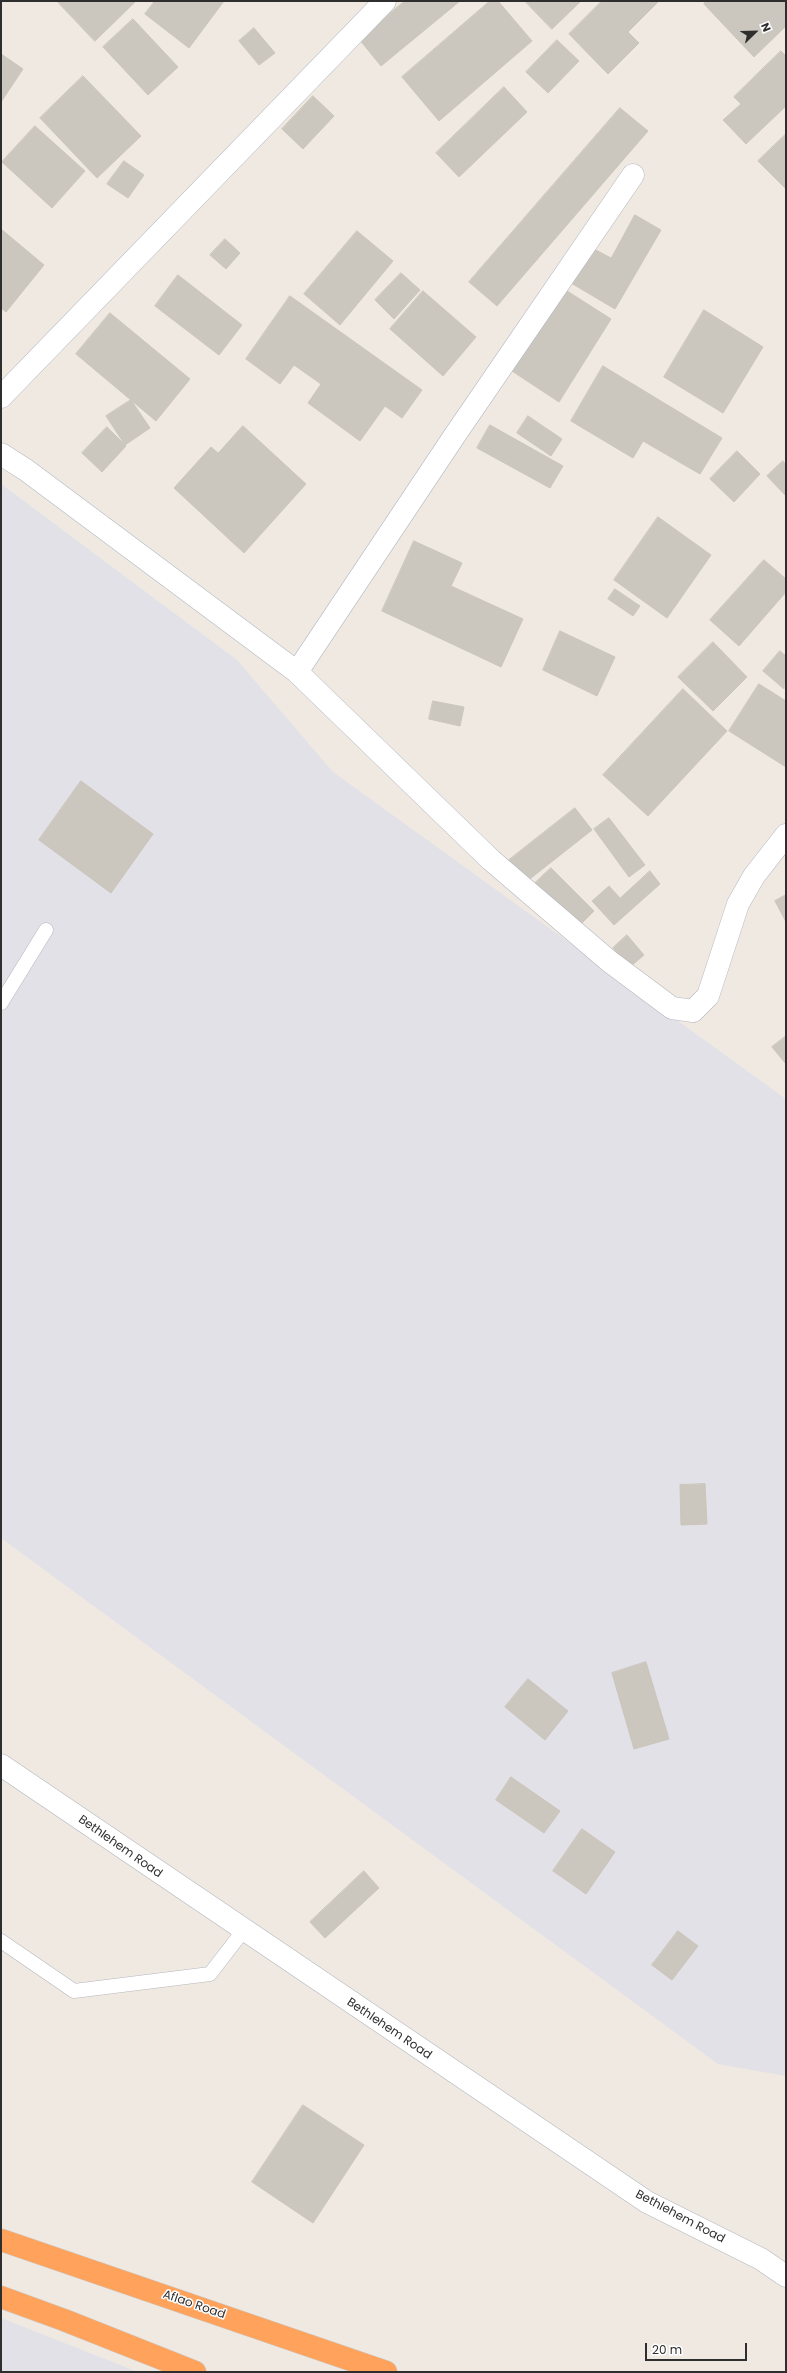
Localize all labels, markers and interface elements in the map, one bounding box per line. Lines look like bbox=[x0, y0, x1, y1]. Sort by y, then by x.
north arrow bbox=[735, 12, 775, 52]
text: N bbox=[757, 20, 775, 34]
street label: Bethlehem Road bbox=[75, 1813, 165, 1881]
street label: Bethlehem Road bbox=[344, 1995, 434, 2063]
street label: Bethlehem Road bbox=[633, 2187, 727, 2247]
street label: Aflao Road bbox=[161, 2288, 227, 2322]
scale bar bbox=[647, 2335, 749, 2361]
text: 20 m bbox=[652, 2341, 682, 2358]

